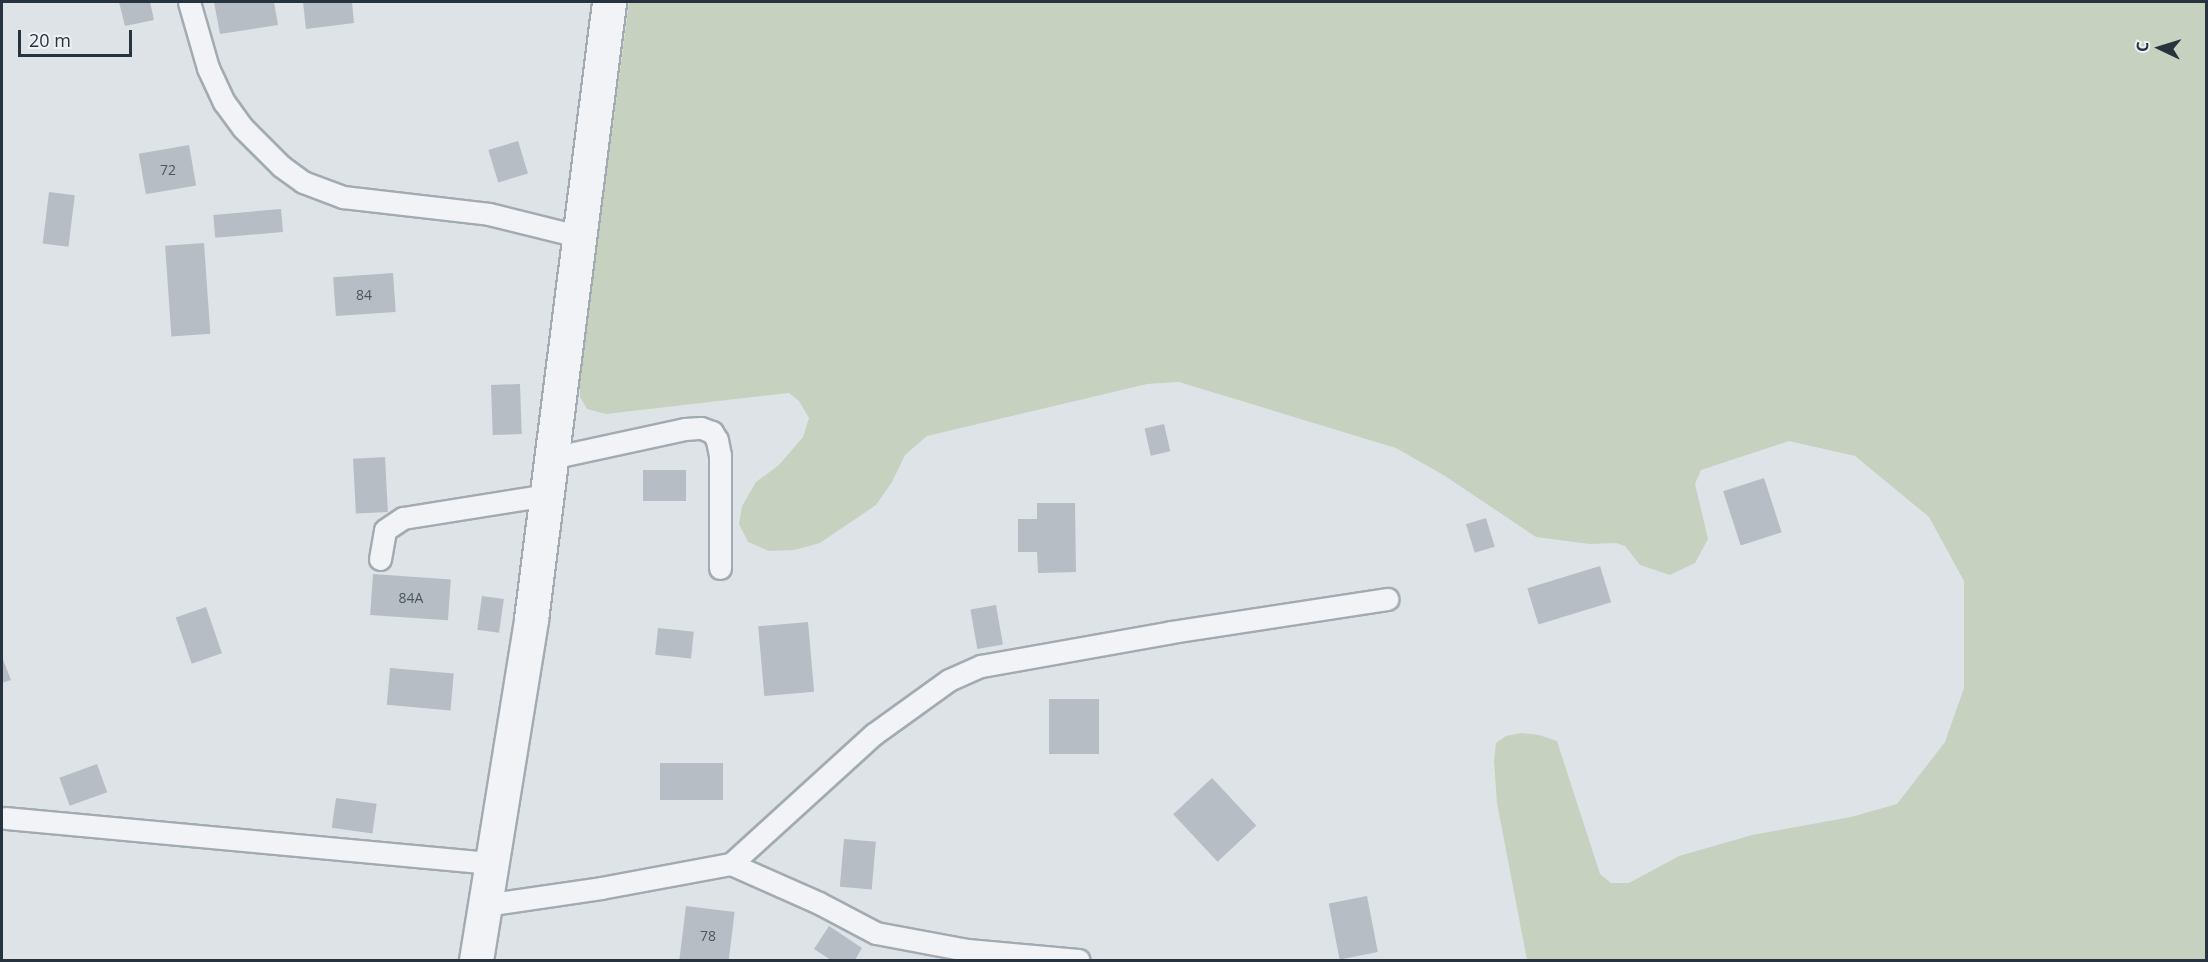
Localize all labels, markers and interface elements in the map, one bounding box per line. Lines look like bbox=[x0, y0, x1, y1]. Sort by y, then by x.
scale bar bbox=[21, 18, 135, 56]
north arrow bbox=[2130, 18, 2190, 78]
text: 20 m bbox=[29, 28, 71, 52]
text: С bbox=[2131, 41, 2153, 53]
house number: 72 bbox=[160, 162, 176, 178]
house number: 84 bbox=[356, 287, 372, 303]
house number: 84А bbox=[399, 590, 423, 606]
house number: 78 bbox=[700, 928, 716, 944]

